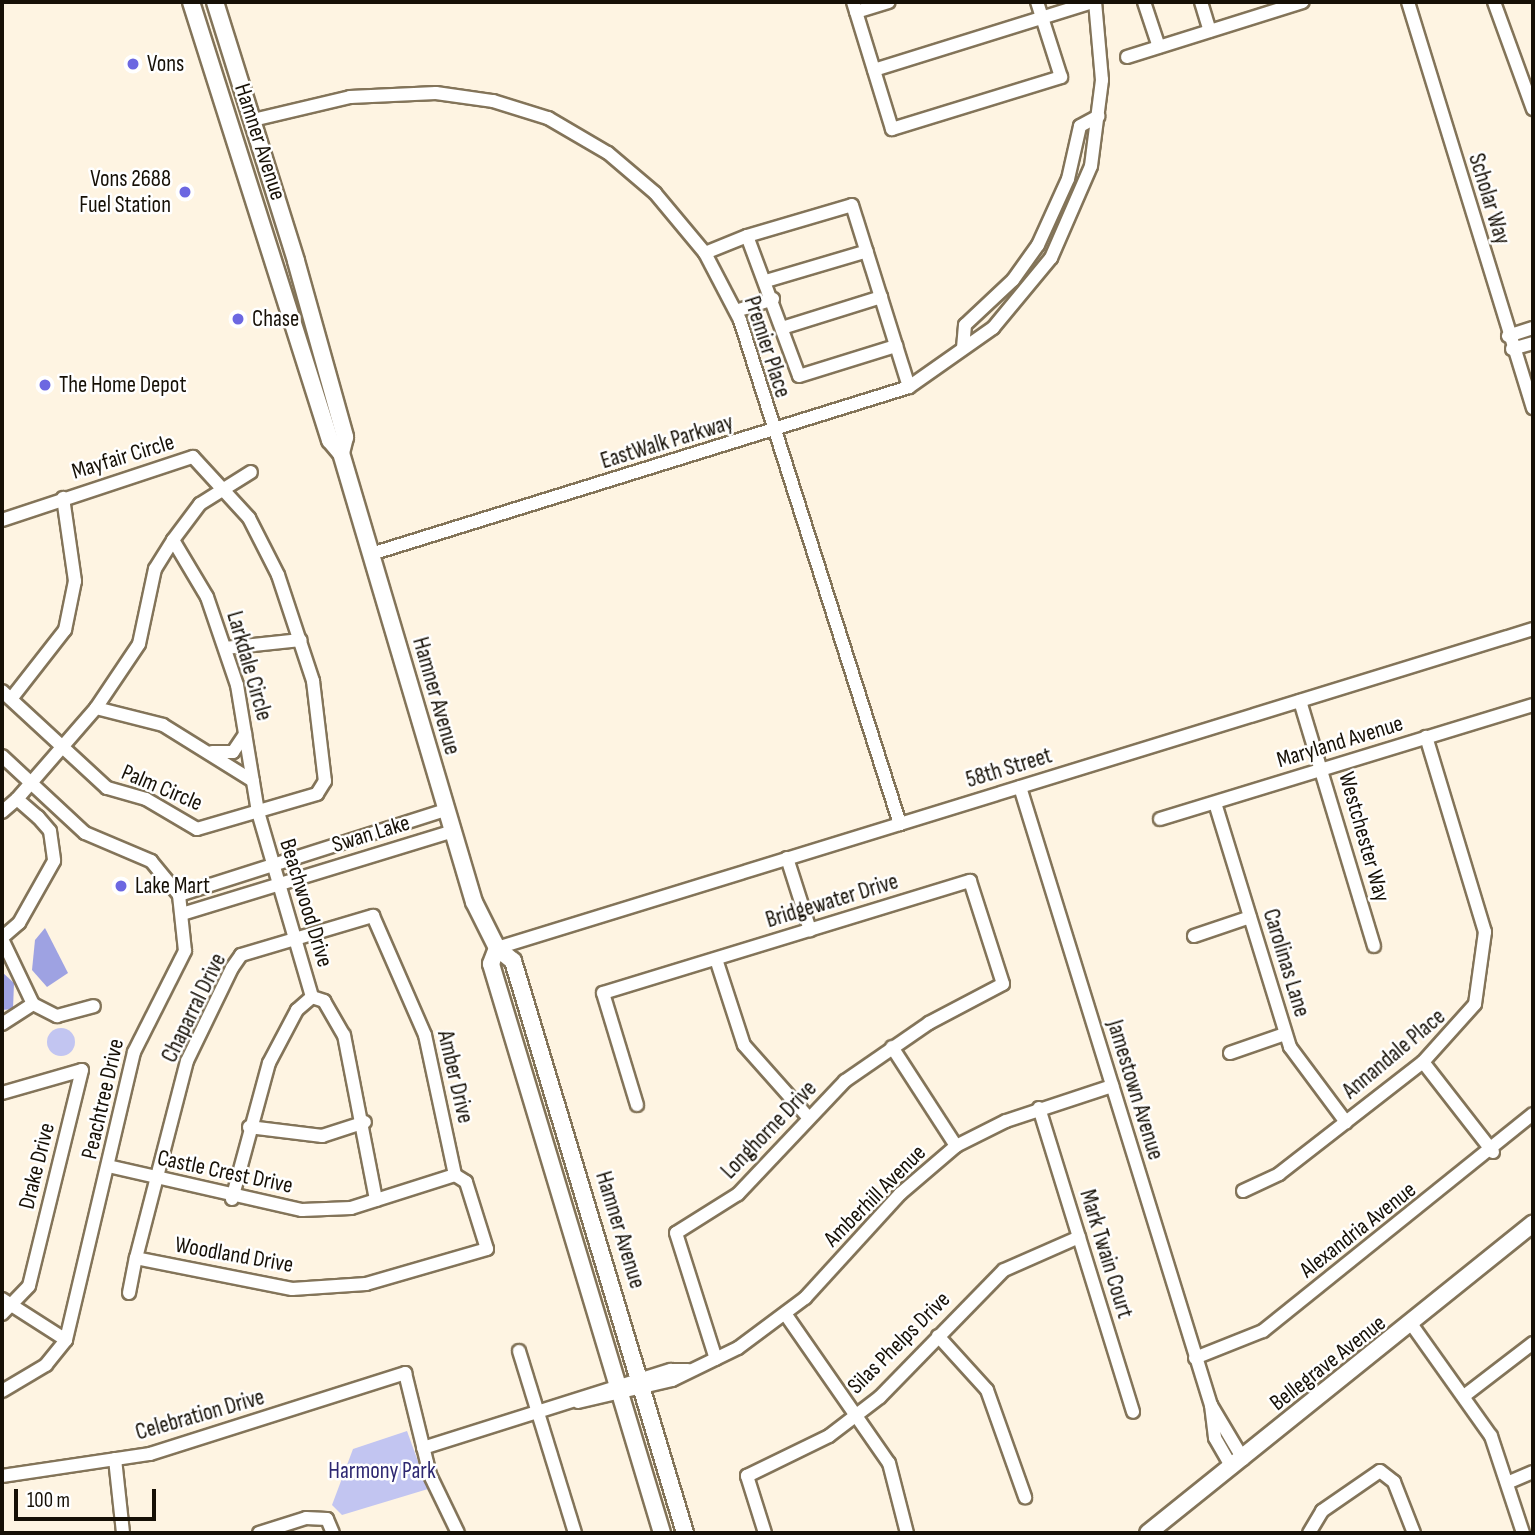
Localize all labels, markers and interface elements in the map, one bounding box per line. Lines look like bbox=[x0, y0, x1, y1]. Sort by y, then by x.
place label: Vons bbox=[147, 50, 184, 78]
marker: Vons bbox=[125, 56, 141, 72]
street label: Hamner Avenue bbox=[228, 80, 292, 204]
street label: Scholar Way bbox=[1462, 150, 1516, 248]
place label: Vons 2688 Fuel Station bbox=[79, 165, 171, 219]
marker: Vons 2688 Fuel Station bbox=[177, 184, 193, 200]
street label: Premier Place bbox=[738, 293, 796, 401]
place label: Chase bbox=[252, 305, 299, 333]
marker: Chase bbox=[230, 311, 246, 327]
place label: The Home Depot bbox=[59, 371, 186, 399]
marker: The Home Depot bbox=[37, 377, 53, 393]
street label: EastWalk Parkway bbox=[597, 409, 737, 475]
street label: Mayfair Circle bbox=[68, 428, 178, 486]
street label: Larkdale Circle bbox=[220, 608, 278, 724]
street label: Hamner Avenue bbox=[406, 634, 466, 758]
street label: Maryland Avenue bbox=[1273, 710, 1407, 774]
street label: 58th Street bbox=[963, 742, 1055, 794]
street label: Palm Circle bbox=[117, 759, 207, 817]
street label: Westchester Way bbox=[1332, 769, 1396, 905]
street label: Swan Lake bbox=[329, 809, 413, 859]
street label: Beachwood Drive bbox=[273, 836, 339, 970]
street label: Bridgewater Drive bbox=[762, 868, 902, 934]
place label: Lake Mart bbox=[135, 872, 210, 900]
marker: Lake Mart bbox=[113, 878, 129, 894]
street label: Carolinas Lane bbox=[1257, 906, 1315, 1020]
street label: Chaparral Drive bbox=[156, 949, 232, 1067]
street label: Annandale Place bbox=[1337, 1003, 1451, 1105]
street label: Jamestown Avenue bbox=[1101, 1017, 1169, 1163]
street label: Amber Drive bbox=[431, 1028, 479, 1126]
street label: Peachtree Drive bbox=[76, 1036, 130, 1162]
street label: Longhorne Drive bbox=[715, 1075, 823, 1185]
street label: Drake Drive bbox=[13, 1120, 61, 1212]
street label: Amberhill Avenue bbox=[818, 1139, 932, 1253]
street label: Castle Crest Drive bbox=[155, 1144, 295, 1200]
street label: Hamner Avenue bbox=[589, 1168, 651, 1292]
street label: Alexandria Avenue bbox=[1294, 1176, 1422, 1284]
street label: Mark Twain Court bbox=[1073, 1186, 1139, 1322]
street label: Woodland Drive bbox=[173, 1231, 295, 1279]
street label: Silas Phelps Drive bbox=[842, 1286, 956, 1400]
street label: Bellegrave Avenue bbox=[1265, 1309, 1391, 1417]
street label: Celebration Drive bbox=[132, 1383, 268, 1447]
park label: Harmony Park bbox=[328, 1457, 436, 1485]
scale bar bbox=[18, 1476, 159, 1520]
text: 100 m bbox=[27, 1488, 70, 1513]

